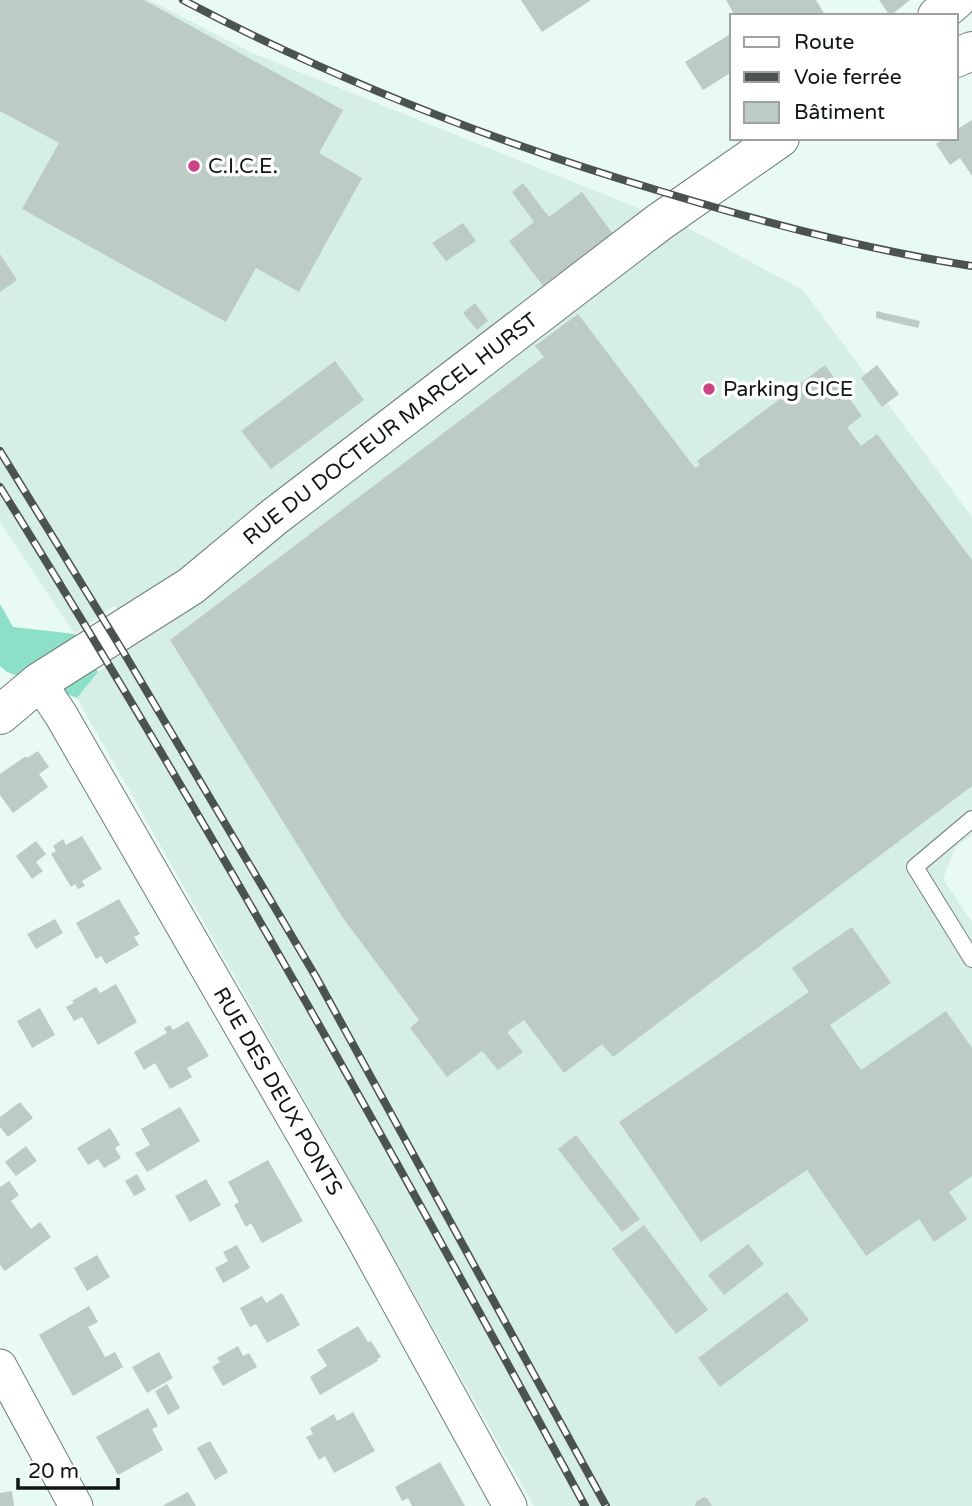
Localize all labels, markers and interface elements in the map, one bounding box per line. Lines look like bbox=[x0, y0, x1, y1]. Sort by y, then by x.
legend bbox=[730, 14, 958, 140]
text: Route bbox=[794, 30, 854, 55]
text: Voie ferrée bbox=[794, 65, 902, 90]
text: Bâtiment bbox=[794, 100, 885, 125]
place label: C.I.C.E. bbox=[208, 154, 278, 179]
marker: C.I.C.E. bbox=[186, 158, 202, 174]
street label: RUE DU DOCTEUR MARCEL HURST bbox=[238, 307, 543, 550]
place label: Parking CICE bbox=[723, 377, 853, 402]
marker: Parking CICE bbox=[701, 381, 717, 397]
street label: RUE DES DEUX PONTS bbox=[208, 983, 348, 1200]
scale bar bbox=[18, 1446, 117, 1490]
text: 20 m bbox=[28, 1459, 79, 1484]

